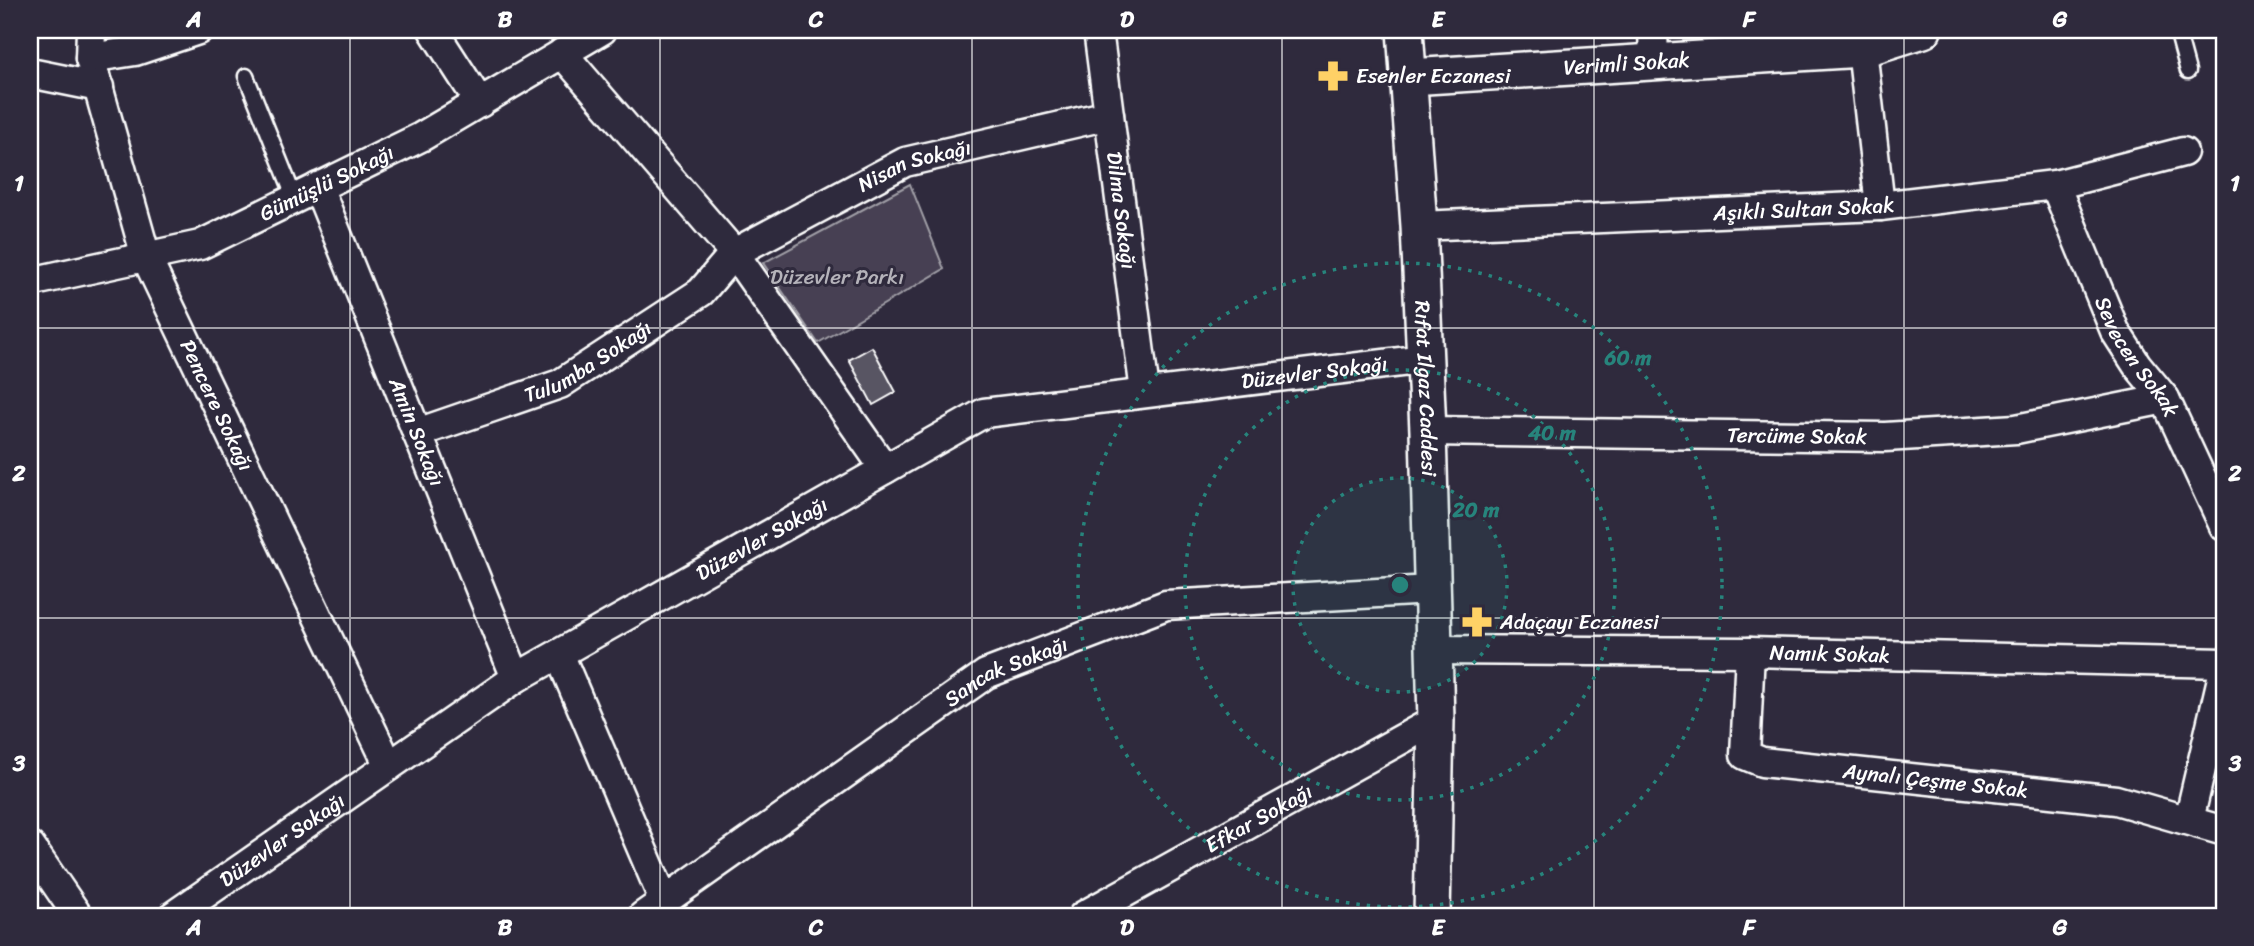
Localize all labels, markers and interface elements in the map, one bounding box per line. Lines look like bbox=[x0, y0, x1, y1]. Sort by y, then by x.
text: A bbox=[185, 0, 202, 40]
text: B bbox=[498, 0, 513, 40]
text: C bbox=[808, 0, 824, 40]
text: D bbox=[1120, 0, 1135, 40]
text: E bbox=[1432, 0, 1447, 40]
text: F bbox=[1742, 0, 1757, 40]
text: G bbox=[2052, 0, 2068, 40]
street label: Verimli Sokak bbox=[1562, 41, 1691, 86]
place label: Esenler Eczanesi bbox=[1356, 57, 1512, 95]
pharmacy icon: Esenler Eczanesi bbox=[1316, 59, 1350, 93]
street label: Nisan Sokağı bbox=[850, 128, 975, 203]
street label: Gümüşlü Sokağı bbox=[253, 134, 401, 232]
street label: Dilma Sokağı bbox=[1095, 149, 1148, 272]
text: 1 bbox=[14, 163, 24, 204]
text: 1 bbox=[2230, 163, 2240, 204]
street label: Aşıklı Sultan Sokak bbox=[1711, 185, 1896, 232]
park label: Düzevler Parkı bbox=[770, 258, 904, 296]
street label: Sevecen Sokak bbox=[2084, 290, 2190, 423]
street label: Rıfat Ilgaz Caddesi bbox=[1403, 300, 1448, 478]
street label: Tulumba Sokağı bbox=[519, 310, 660, 414]
street label: Pencere Sokağı bbox=[169, 333, 265, 478]
text: 60 m bbox=[1604, 339, 1652, 377]
street label: Düzevler Sokağı bbox=[1239, 345, 1390, 400]
street label: Amin Sokağı bbox=[377, 371, 456, 492]
text: 40 m bbox=[1527, 414, 1577, 452]
street label: Tercüme Sokak bbox=[1727, 416, 1867, 456]
text: 2 bbox=[11, 453, 26, 494]
text: 2 bbox=[2227, 453, 2242, 494]
street label: Düzevler Sokağı bbox=[689, 486, 835, 592]
text: 20 m bbox=[1452, 491, 1500, 529]
centre of rings bbox=[1388, 573, 1412, 597]
place label: Adaçayı Eczanesi bbox=[1499, 603, 1660, 641]
pharmacy icon: Adaçayı Eczanesi bbox=[1460, 605, 1494, 639]
street label: Sancak Sokağı bbox=[936, 625, 1074, 717]
street label: Namık Sokak bbox=[1769, 633, 1891, 674]
text: 3 bbox=[12, 743, 26, 784]
text: 3 bbox=[2228, 743, 2242, 784]
street label: Aynalı Çeşme Sokak bbox=[1840, 752, 2030, 809]
street label: Efkar Sokağı bbox=[1198, 773, 1320, 864]
street label: Düzevler Sokağı bbox=[211, 783, 354, 898]
text: A bbox=[185, 907, 202, 946]
text: B bbox=[498, 907, 513, 946]
text: C bbox=[808, 907, 824, 946]
text: D bbox=[1120, 907, 1135, 946]
text: E bbox=[1432, 907, 1447, 946]
text: F bbox=[1742, 907, 1757, 946]
text: G bbox=[2052, 907, 2068, 946]

